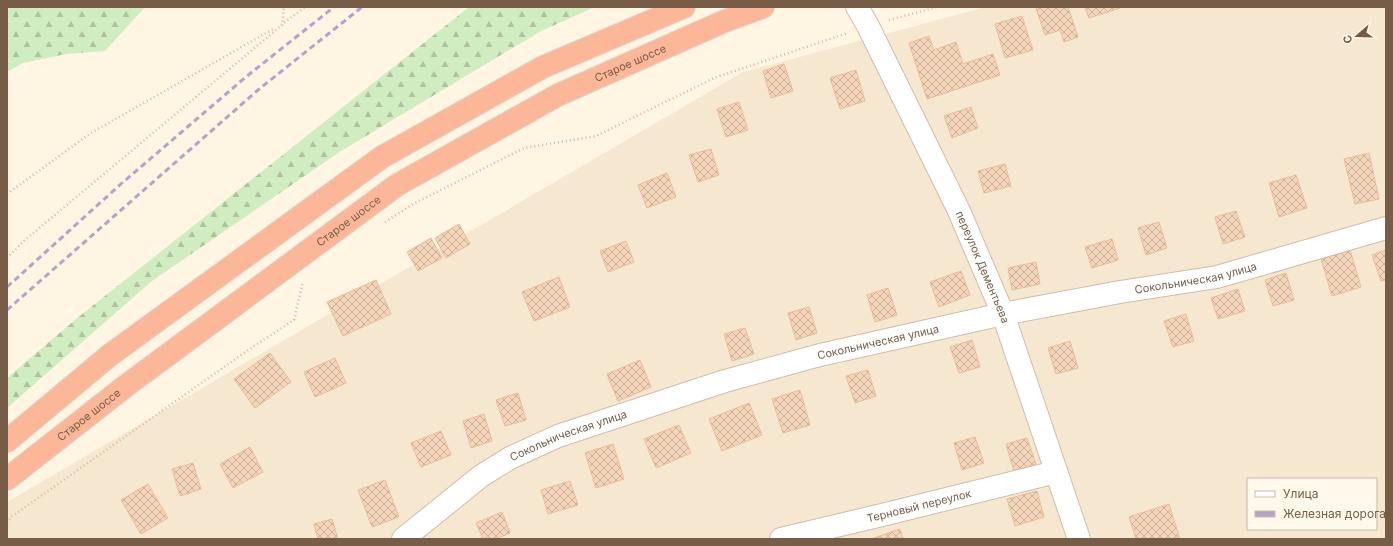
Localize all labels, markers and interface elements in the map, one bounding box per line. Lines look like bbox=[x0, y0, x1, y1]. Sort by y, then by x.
north arrow bbox=[1337, 16, 1377, 56]
text: С bbox=[1340, 33, 1356, 46]
street label: Старое шоссе bbox=[592, 41, 668, 85]
street label: Старое шоссе bbox=[313, 192, 383, 249]
street label: переулок Дементьева bbox=[953, 209, 1013, 325]
street label: Сокольническая улица bbox=[1134, 259, 1258, 297]
street label: Сокольническая улица bbox=[816, 322, 940, 362]
street label: Старое шоссе bbox=[54, 386, 123, 444]
street label: Сокольническая улица bbox=[508, 407, 628, 464]
legend bbox=[1247, 478, 1377, 530]
street label: Терновый переулок bbox=[866, 486, 973, 525]
text: Улица bbox=[1283, 486, 1318, 501]
text: Железная дорога bbox=[1283, 506, 1386, 521]

